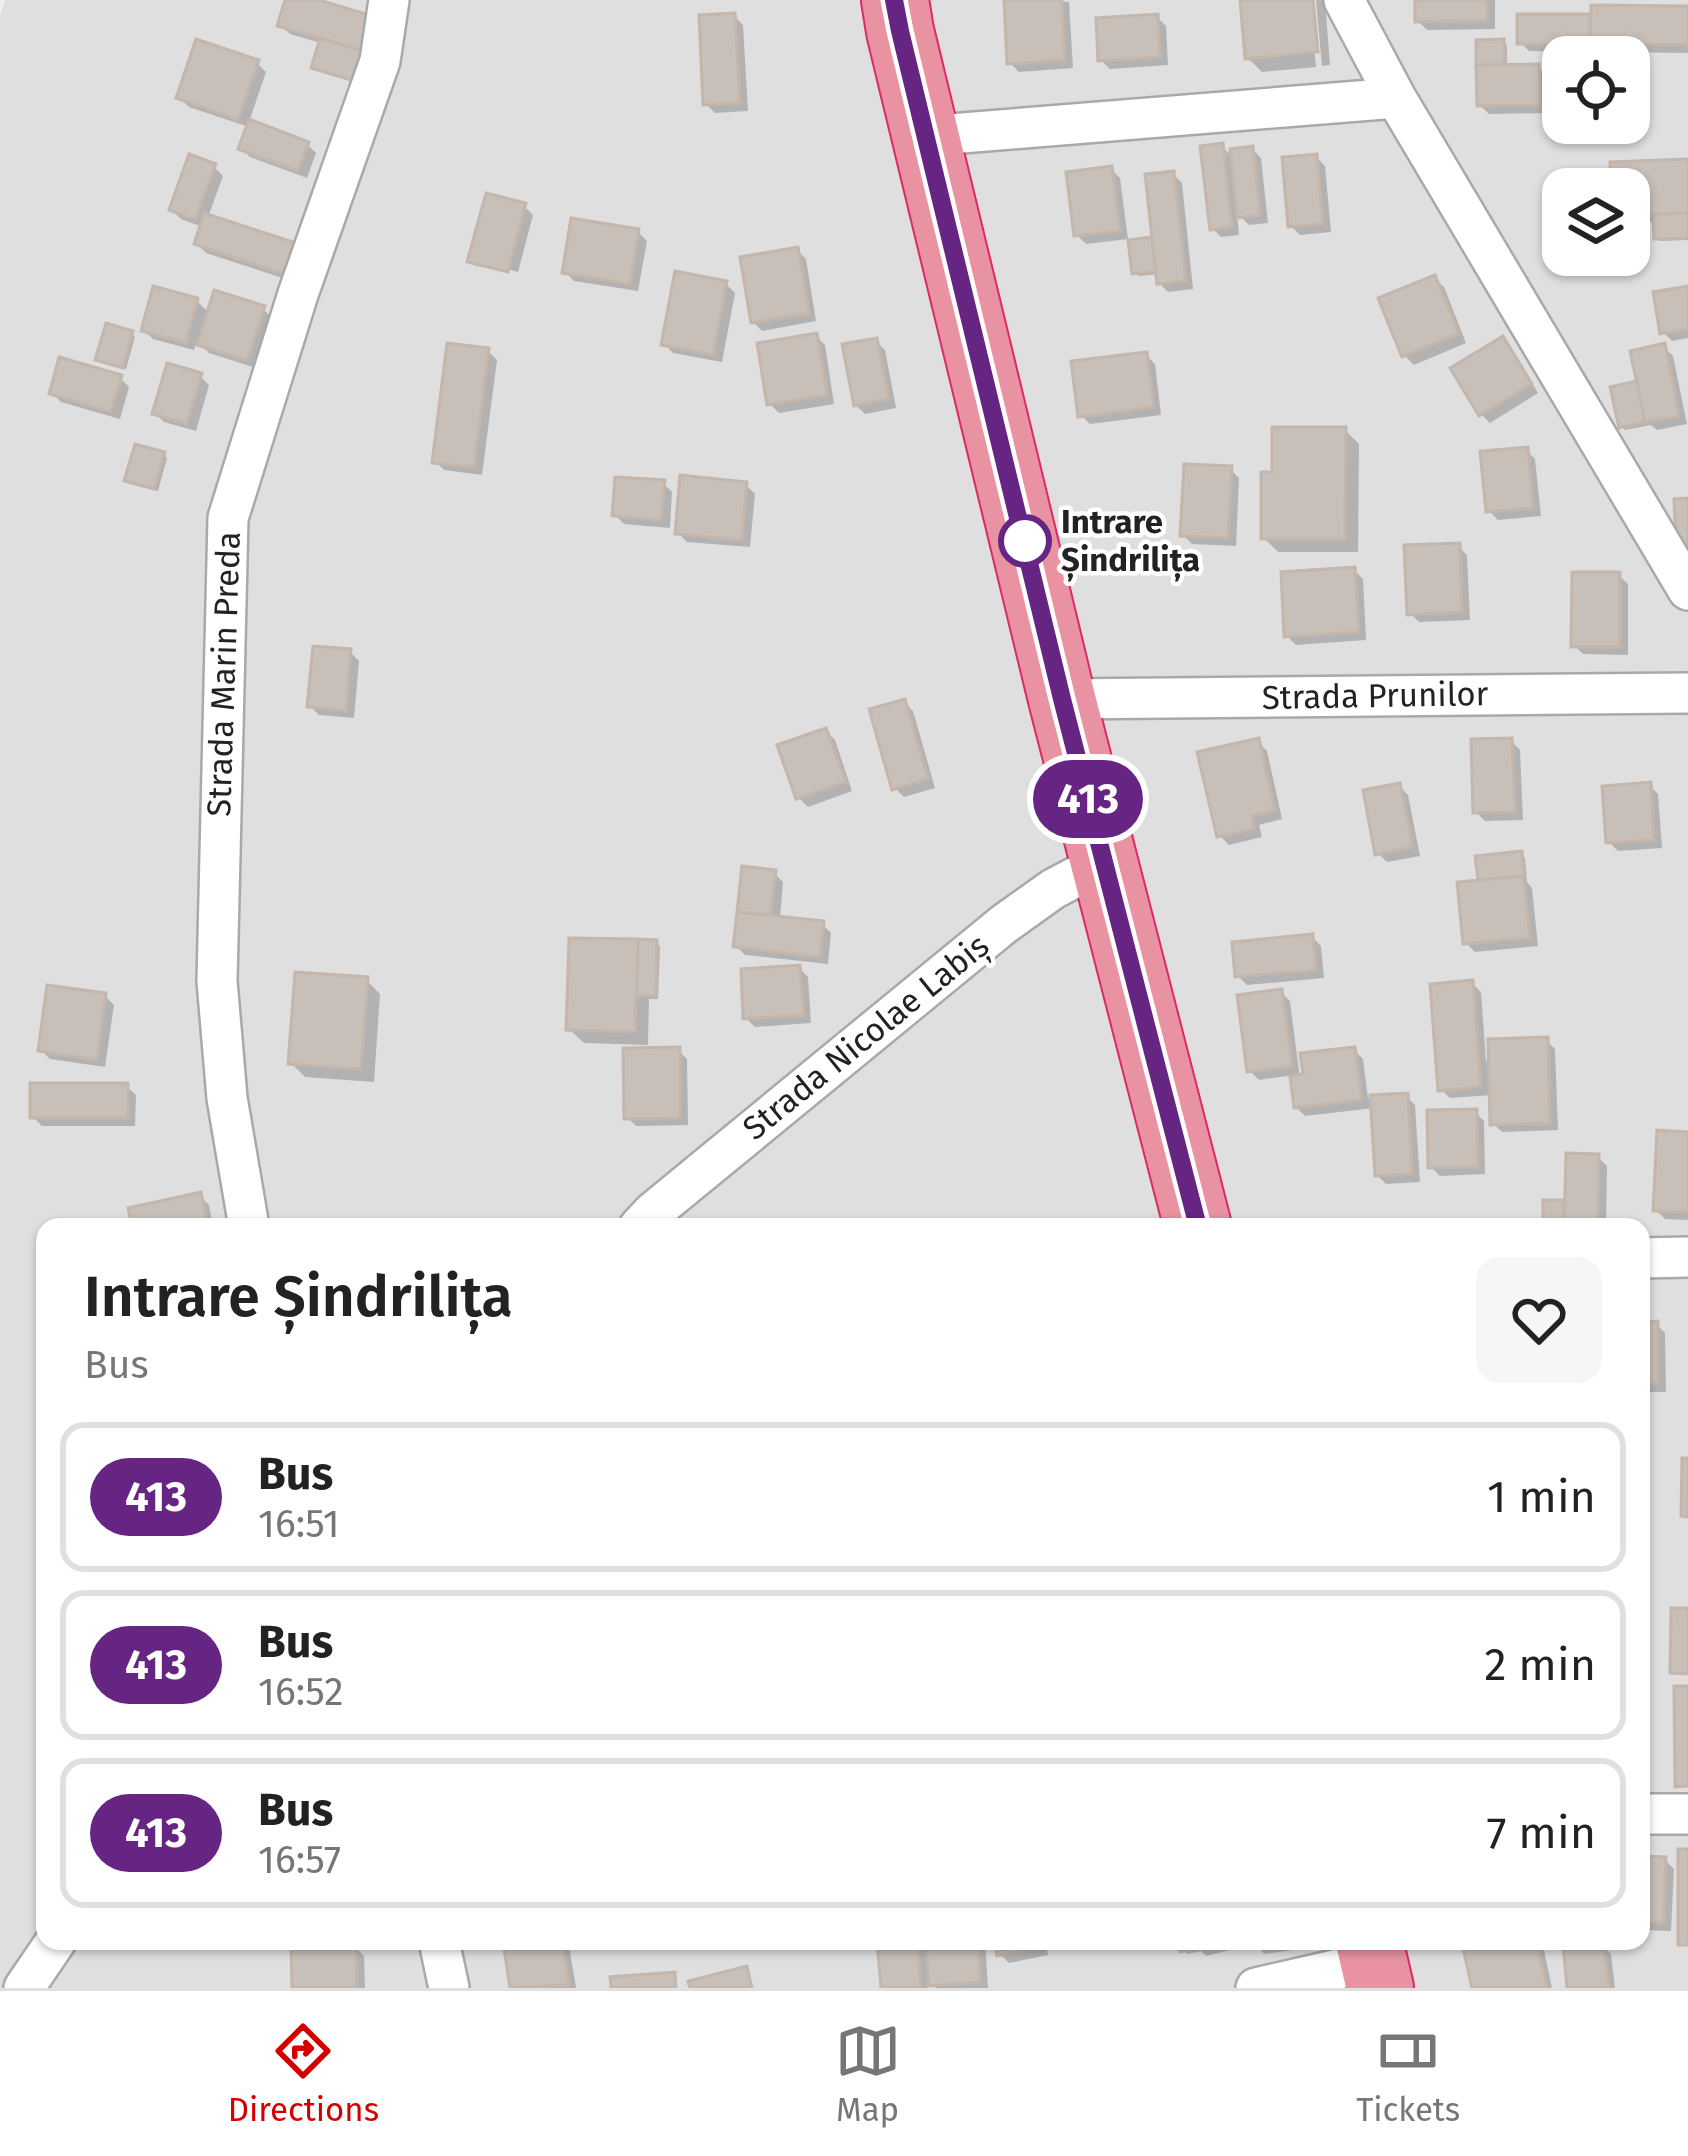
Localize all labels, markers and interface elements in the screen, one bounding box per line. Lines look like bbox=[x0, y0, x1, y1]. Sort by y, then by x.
map controls bbox=[1542, 36, 1650, 276]
button: locate bbox=[1542, 36, 1650, 144]
button: layers bbox=[1542, 168, 1650, 276]
place label: Intrare Șindrilița bbox=[1061, 502, 1200, 582]
marker: Intrare Șindrilița bbox=[1000, 516, 1050, 566]
street label: Strada Marin Preda bbox=[199, 531, 249, 817]
street label: Strada Prunilor bbox=[1261, 674, 1489, 718]
line badge: 413 bbox=[1019, 760, 1157, 838]
text: 413 bbox=[1057, 774, 1119, 824]
street label: Strada Nicolae Labiș bbox=[735, 926, 998, 1149]
button: heart bbox=[1476, 1257, 1602, 1383]
text: Intrare Șindrilița bbox=[84, 1263, 513, 1331]
text: Bus bbox=[84, 1342, 149, 1388]
text: Bus bbox=[258, 1447, 333, 1501]
text: 1 min bbox=[1487, 1470, 1596, 1524]
text: 413 bbox=[125, 1472, 187, 1522]
text: 16:51 bbox=[258, 1501, 340, 1547]
text: Bus bbox=[258, 1615, 333, 1669]
text: 2 min bbox=[1484, 1638, 1596, 1692]
text: 413 bbox=[125, 1640, 187, 1690]
text: 16:52 bbox=[258, 1669, 344, 1715]
text: Bus bbox=[258, 1783, 333, 1837]
text: 7 min bbox=[1486, 1806, 1596, 1860]
text: 413 bbox=[125, 1808, 187, 1858]
text: 16:57 bbox=[258, 1837, 341, 1883]
tab: Directions bbox=[228, 2018, 379, 2130]
tab: Map bbox=[835, 2018, 901, 2130]
tab: Tickets bbox=[1356, 2018, 1460, 2130]

